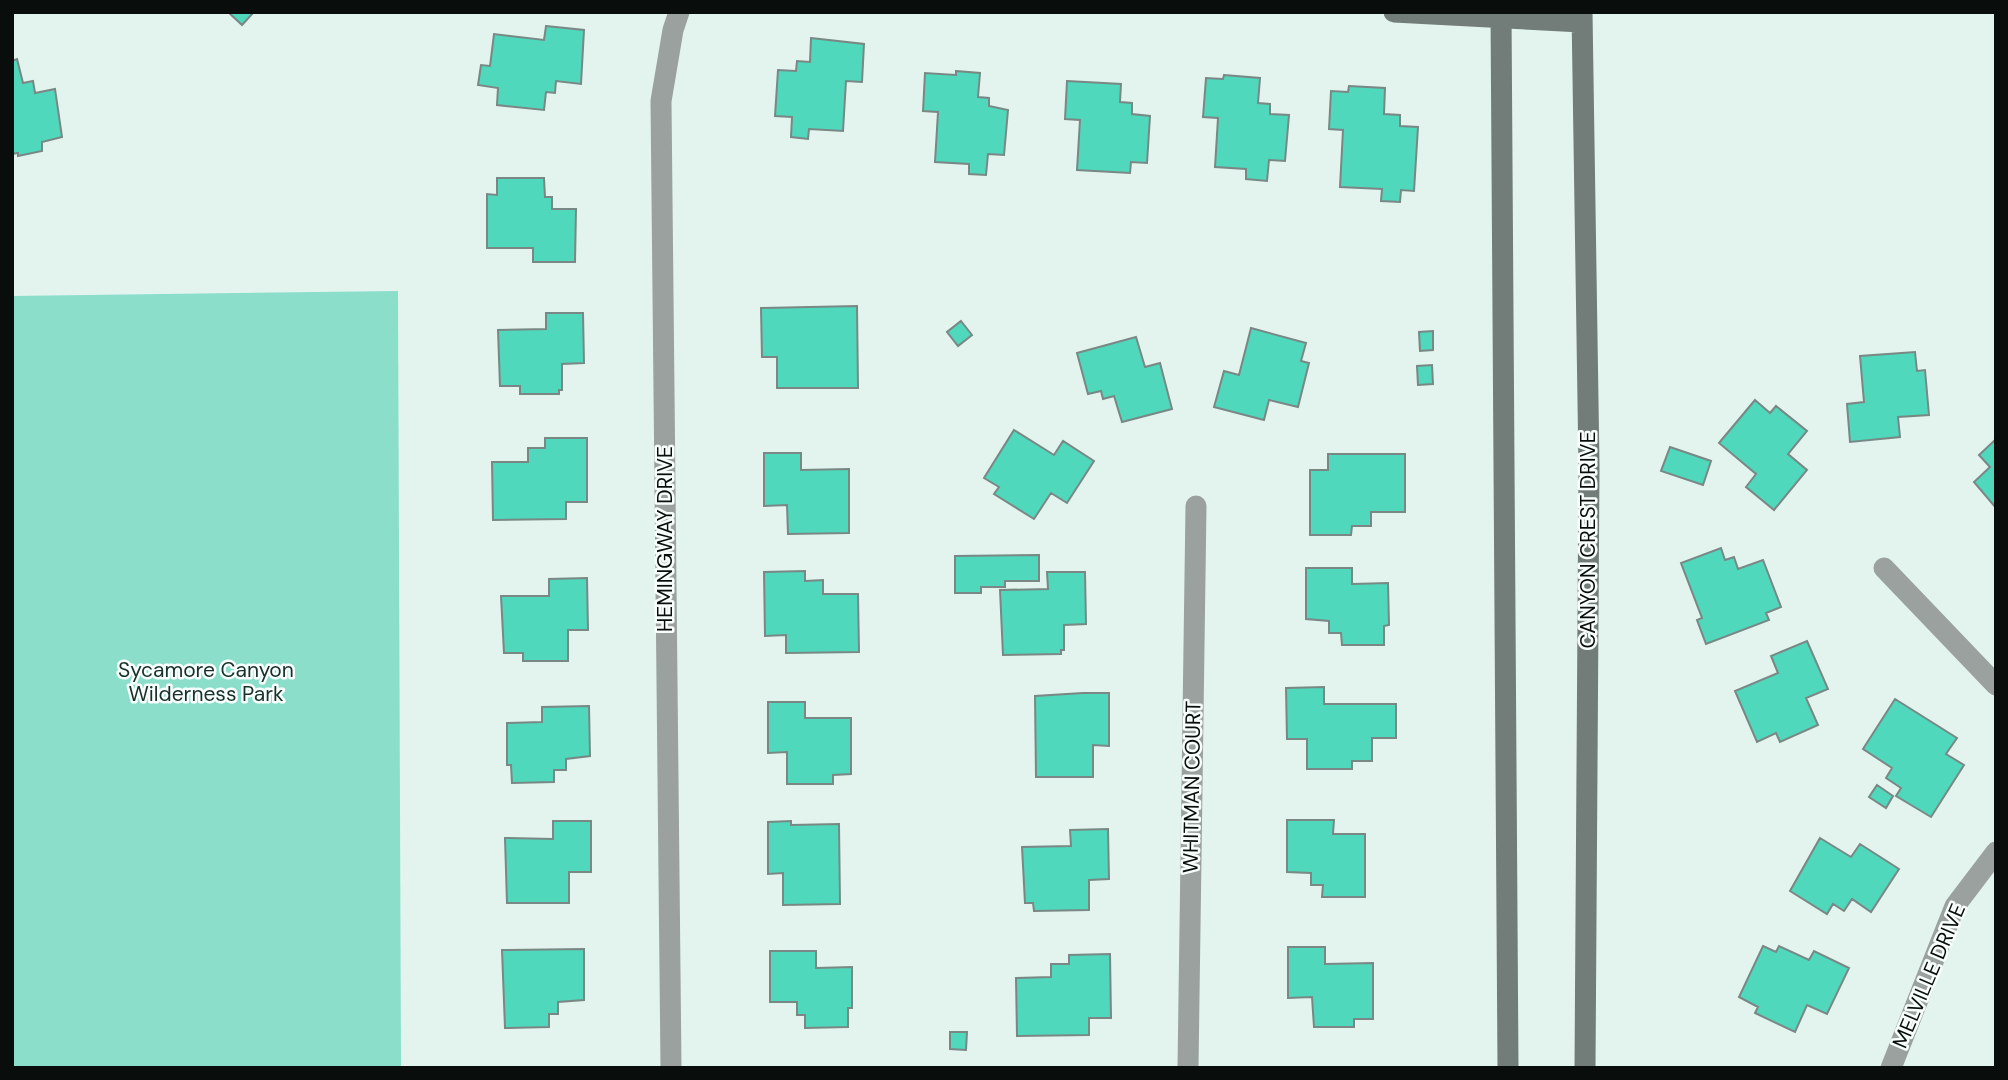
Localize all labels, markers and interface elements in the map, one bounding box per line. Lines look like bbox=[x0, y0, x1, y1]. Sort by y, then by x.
street label: CANYON CREST DRIVE bbox=[1574, 432, 1602, 649]
street label: HEMINGWAY DRIVE bbox=[651, 446, 679, 632]
park label: Sycamore Canyon Wilderness Park bbox=[118, 656, 294, 708]
street label: WHITMAN COURT bbox=[1176, 700, 1208, 873]
street label: MELVILLE DRIVE bbox=[1886, 899, 1972, 1053]

